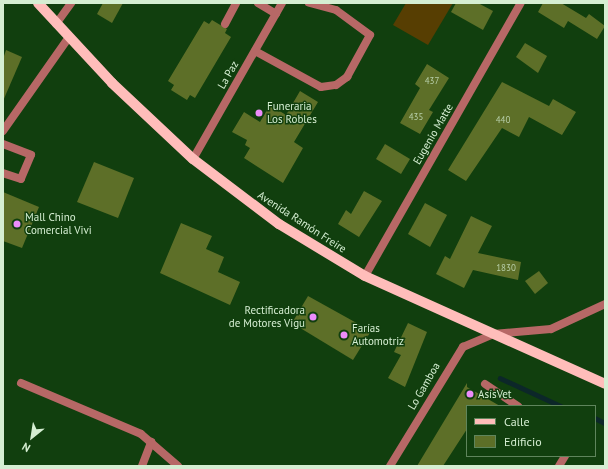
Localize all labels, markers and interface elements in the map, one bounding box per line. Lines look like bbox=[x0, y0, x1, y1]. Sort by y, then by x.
street label: La Paz bbox=[215, 59, 241, 91]
house number: 437 bbox=[425, 76, 439, 86]
place label: Funeraria Los Robles bbox=[267, 100, 317, 126]
street label: Eugenio Matte bbox=[410, 101, 456, 167]
marker: Funeraria Los Robles bbox=[254, 108, 264, 118]
house number: 435 bbox=[409, 112, 423, 122]
house number: 440 bbox=[496, 115, 510, 125]
street label: Avenida Ramón Freire bbox=[255, 188, 349, 256]
place label: Mall Chino Comercial Vivi bbox=[25, 211, 92, 237]
marker: Mall Chino Comercial Vivi bbox=[12, 219, 22, 229]
house number: 1830 bbox=[496, 263, 516, 273]
place label: Rectificadora de Motores Vigu bbox=[229, 304, 305, 330]
marker: Rectificadora de Motores Vigu bbox=[308, 312, 318, 322]
place label: Farías Automotriz bbox=[352, 322, 404, 348]
marker: Farías Automotriz bbox=[339, 330, 349, 340]
street label: Lo Gamboa bbox=[405, 360, 443, 412]
place label: AsísVet bbox=[478, 387, 512, 401]
marker: AsísVet bbox=[465, 389, 475, 399]
legend bbox=[466, 405, 596, 457]
text: Calle bbox=[504, 414, 530, 429]
north arrow bbox=[12, 417, 52, 457]
text: Edificio bbox=[504, 434, 542, 449]
text: N bbox=[19, 440, 33, 455]

